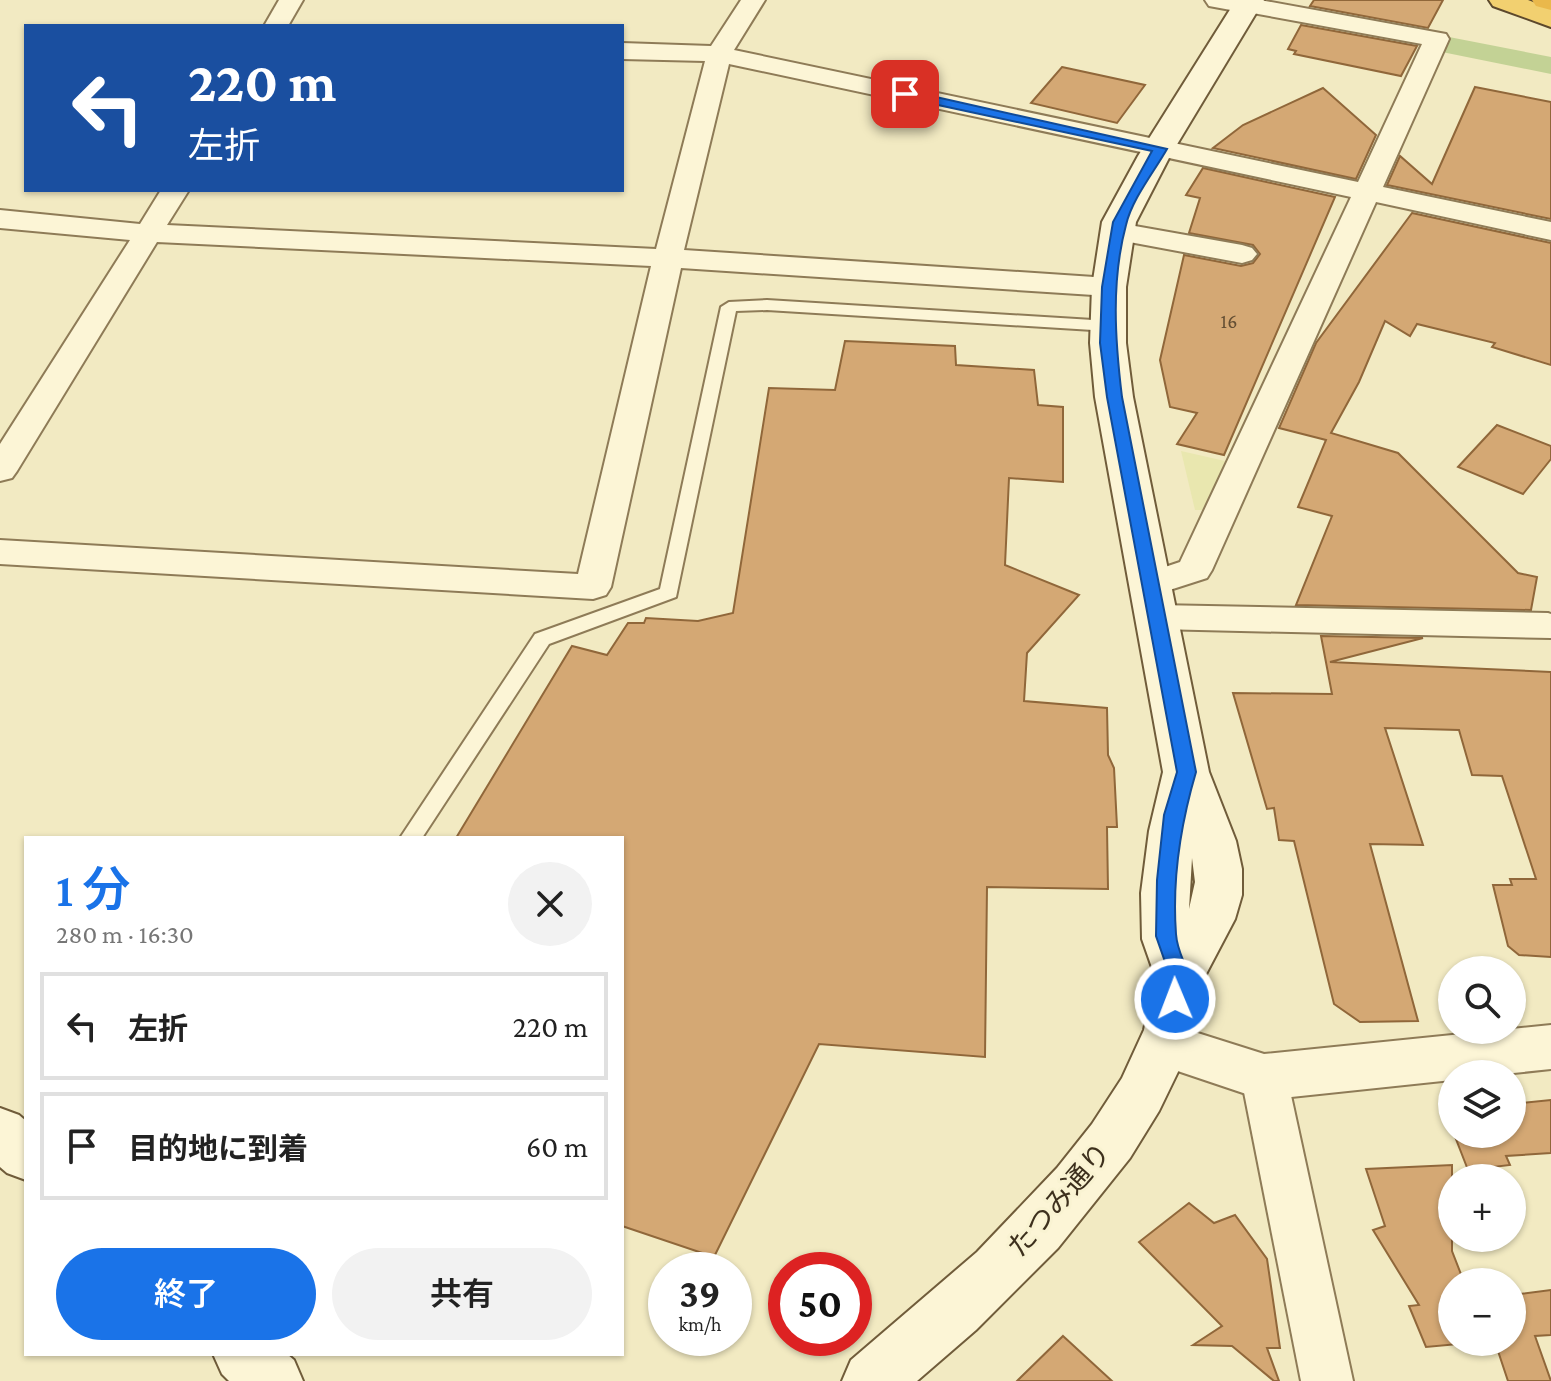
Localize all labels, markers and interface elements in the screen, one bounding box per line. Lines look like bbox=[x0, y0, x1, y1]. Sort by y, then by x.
text: 220 m bbox=[188, 51, 337, 113]
icon: left bbox=[56, 56, 160, 160]
pin bbox=[871, 60, 939, 128]
icon: arrive bbox=[883, 72, 927, 116]
text: 左折 bbox=[188, 126, 260, 166]
house number: 16 bbox=[1221, 310, 1237, 332]
button: close bbox=[508, 862, 592, 946]
text: 1 分 bbox=[56, 863, 130, 916]
text: 280 m · 16:30 bbox=[56, 920, 194, 949]
map controls bbox=[1438, 956, 1526, 1356]
button: search bbox=[1438, 956, 1526, 1044]
position arrow bbox=[1133, 957, 1217, 1041]
icon: left bbox=[60, 1004, 104, 1048]
text: 220 m bbox=[513, 1010, 588, 1043]
text: 左折 bbox=[128, 1012, 188, 1045]
button: layers bbox=[1438, 1060, 1526, 1148]
icon: arrive bbox=[60, 1124, 104, 1168]
text: 60 m bbox=[526, 1130, 588, 1163]
text: 目的地に到着 bbox=[128, 1132, 308, 1165]
street label: たつみ通り bbox=[1001, 1137, 1117, 1263]
button: + bbox=[1438, 1164, 1526, 1252]
button: 終了 bbox=[56, 1248, 316, 1340]
button: 共有 bbox=[332, 1248, 592, 1340]
speed limit sign: 50 bbox=[768, 1252, 872, 1356]
button: − bbox=[1438, 1268, 1526, 1356]
text: 39 bbox=[679, 1271, 721, 1316]
text: km/h bbox=[678, 1313, 722, 1335]

